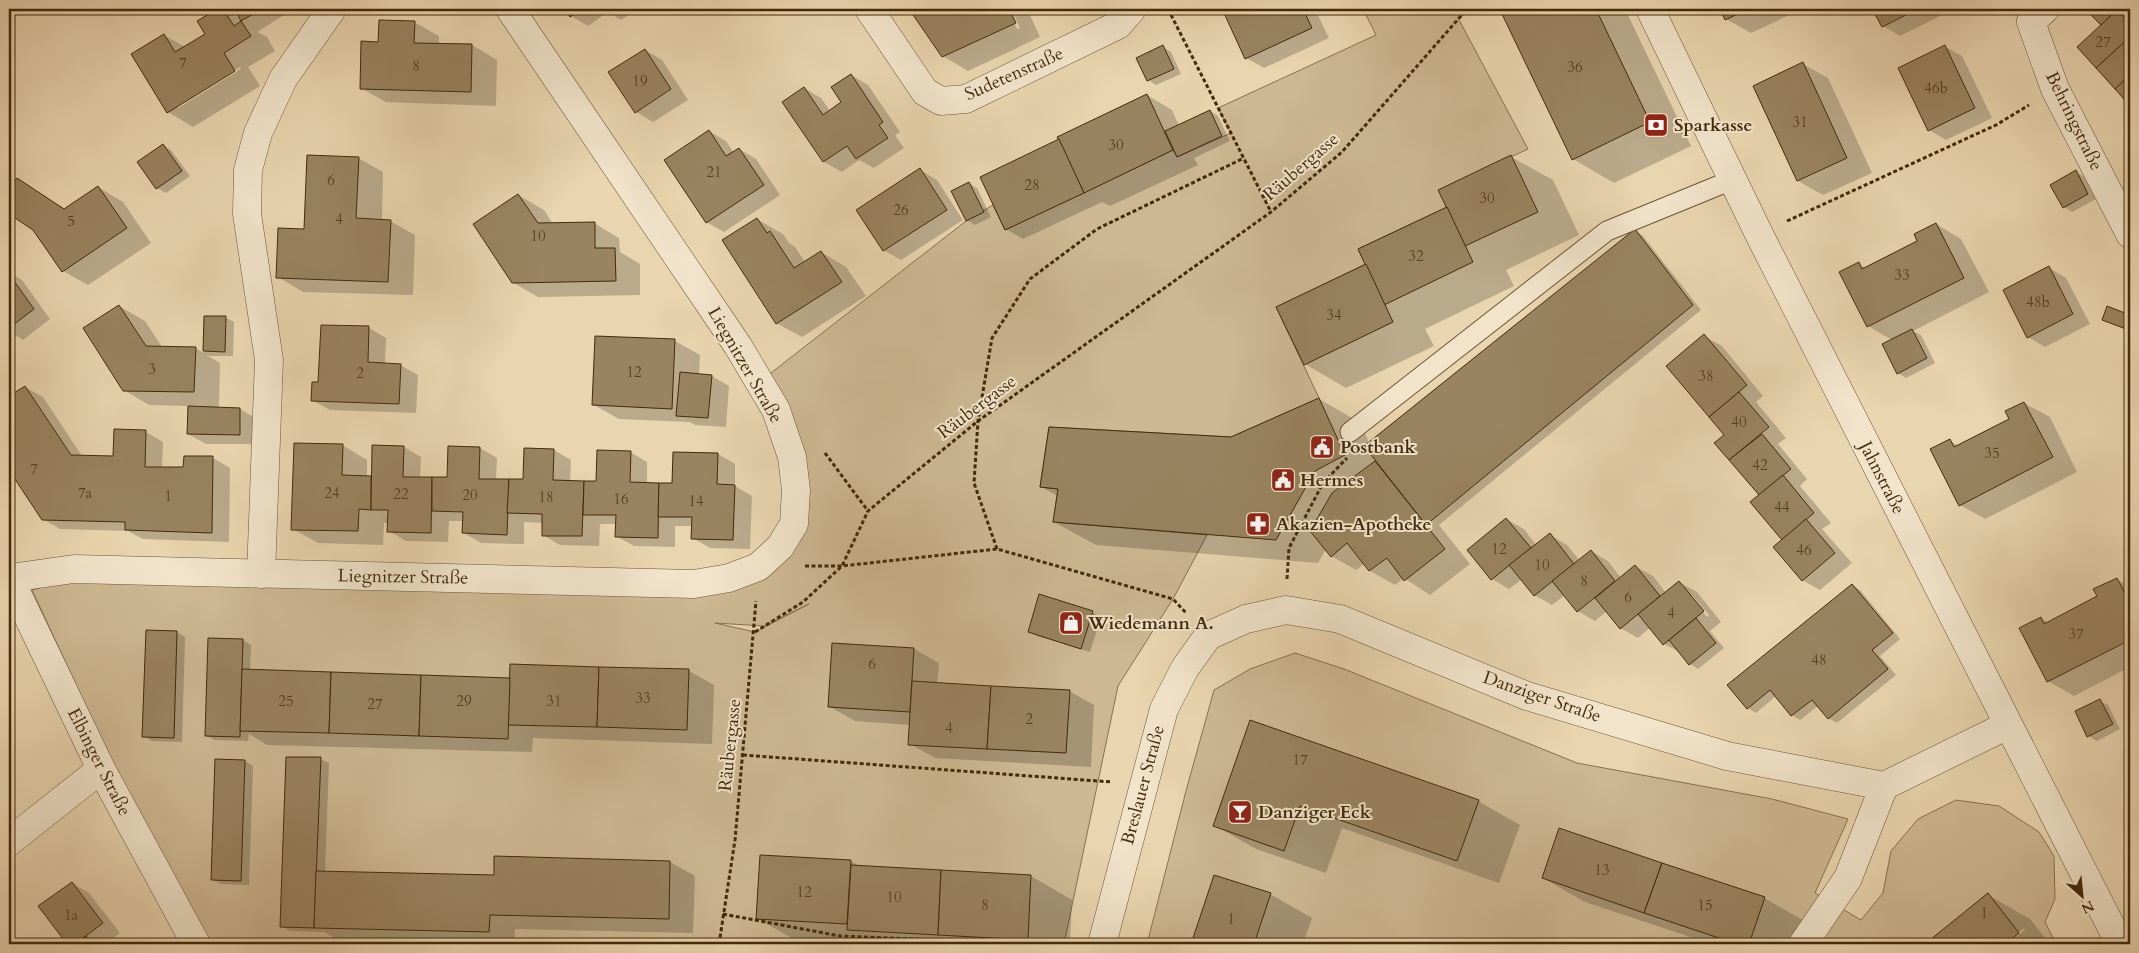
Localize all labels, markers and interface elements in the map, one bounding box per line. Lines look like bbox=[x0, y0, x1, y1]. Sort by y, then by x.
house number: 27 bbox=[2095, 32, 2111, 52]
street label: Sudetenstraße bbox=[961, 41, 1067, 107]
house number: 7 bbox=[179, 53, 187, 73]
house number: 8 bbox=[412, 56, 420, 76]
house number: 36 bbox=[1567, 57, 1583, 77]
street label: Behringstraße bbox=[2039, 67, 2109, 175]
house number: 19 bbox=[632, 71, 648, 91]
house number: 46b bbox=[1924, 78, 1948, 98]
bank icon: Sparkasse bbox=[1643, 112, 1669, 138]
house number: 31 bbox=[1792, 112, 1808, 132]
place label: Sparkasse bbox=[1674, 113, 1752, 138]
street label: Räubergasse bbox=[1258, 127, 1344, 207]
house number: 30 bbox=[1108, 135, 1124, 155]
house number: 21 bbox=[706, 162, 722, 182]
house number: 6 bbox=[327, 170, 335, 190]
house number: 28 bbox=[1024, 175, 1040, 195]
house number: 30 bbox=[1479, 188, 1495, 208]
house number: 26 bbox=[893, 200, 909, 220]
house number: 4 bbox=[335, 209, 343, 229]
house number: 5 bbox=[67, 211, 75, 231]
house number: 10 bbox=[530, 226, 546, 246]
house number: 32 bbox=[1408, 246, 1424, 266]
house number: 33 bbox=[1894, 265, 1910, 285]
house number: 48b bbox=[2026, 292, 2050, 312]
street label: Liegnitzer Straße bbox=[701, 302, 789, 428]
house number: 34 bbox=[1326, 305, 1342, 325]
house number: 3 bbox=[148, 359, 156, 379]
house number: 12 bbox=[626, 362, 642, 382]
house number: 2 bbox=[356, 363, 364, 383]
house number: 38 bbox=[1698, 366, 1714, 386]
street label: Räubergasse bbox=[932, 369, 1022, 445]
house number: 40 bbox=[1731, 412, 1747, 432]
public building icon: Postbank bbox=[1309, 434, 1335, 460]
street label: Jahnstraße bbox=[1852, 434, 1911, 519]
place label: Postbank bbox=[1340, 435, 1416, 460]
house number: 35 bbox=[1984, 443, 2000, 463]
house number: 42 bbox=[1752, 455, 1768, 475]
house number: 7 bbox=[30, 459, 38, 479]
public building icon: Hermes bbox=[1270, 467, 1296, 493]
place label: Hermes bbox=[1300, 468, 1363, 493]
house number: 7a bbox=[78, 483, 93, 503]
house number: 24 bbox=[324, 483, 340, 503]
house number: 22 bbox=[393, 484, 409, 504]
house number: 20 bbox=[462, 485, 478, 505]
house number: 1 bbox=[164, 486, 172, 506]
house number: 18 bbox=[538, 487, 554, 507]
house number: 16 bbox=[613, 489, 629, 509]
house number: 14 bbox=[688, 491, 704, 511]
house number: 44 bbox=[1774, 497, 1790, 517]
pharmacy icon: Akazien-Apotheke bbox=[1245, 511, 1271, 537]
place label: Akazien-Apotheke bbox=[1276, 512, 1431, 537]
house number: 12 bbox=[1491, 539, 1507, 559]
house number: 46 bbox=[1796, 540, 1812, 560]
house number: 10 bbox=[1534, 555, 1550, 575]
street label: Liegnitzer Straße bbox=[337, 563, 469, 591]
house number: 8 bbox=[1580, 571, 1588, 591]
house number: 6 bbox=[1624, 587, 1632, 607]
house number: 4 bbox=[1667, 603, 1675, 623]
shop icon: Wiedemann A. bbox=[1058, 610, 1084, 636]
place label: Wiedemann A. bbox=[1087, 611, 1214, 636]
house number: 37 bbox=[2068, 624, 2084, 644]
house number: 48 bbox=[1811, 650, 1827, 670]
house number: 6 bbox=[868, 654, 876, 674]
street label: Danziger Straße bbox=[1480, 665, 1604, 729]
house number: 33 bbox=[635, 688, 651, 708]
house number: 25 bbox=[278, 691, 294, 711]
house number: 29 bbox=[456, 691, 472, 711]
house number: 31 bbox=[546, 691, 562, 711]
house number: 27 bbox=[367, 694, 383, 714]
street label: Räubergasse bbox=[713, 698, 747, 792]
street label: Elbinger Straße bbox=[61, 704, 137, 820]
house number: 2 bbox=[1025, 709, 1033, 729]
house number: 4 bbox=[945, 718, 953, 738]
street label: Breslauer Straße bbox=[1115, 722, 1171, 848]
house number: 17 bbox=[1292, 750, 1308, 770]
bar icon: Danziger Eck bbox=[1227, 799, 1253, 825]
place label: Danziger Eck bbox=[1258, 800, 1372, 825]
house number: 13 bbox=[1594, 860, 1610, 880]
north arrow bbox=[2056, 870, 2106, 920]
house number: 12 bbox=[796, 882, 812, 902]
house number: 10 bbox=[886, 887, 902, 907]
house number: 8 bbox=[981, 895, 989, 915]
house number: 15 bbox=[1697, 895, 1713, 915]
text: N bbox=[2078, 896, 2097, 918]
house number: 1 bbox=[1980, 903, 1988, 923]
house number: 1a bbox=[64, 905, 79, 925]
house number: 1 bbox=[1227, 909, 1235, 929]

